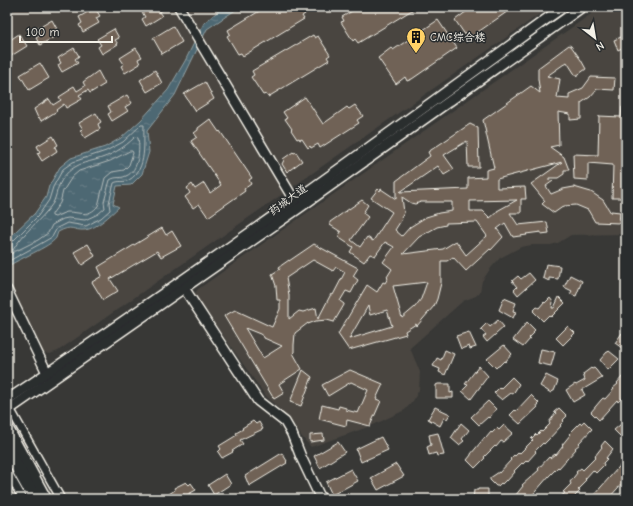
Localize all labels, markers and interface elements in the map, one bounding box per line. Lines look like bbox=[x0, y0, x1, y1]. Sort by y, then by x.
scale bar bbox=[20, 18, 112, 44]
north arrow bbox=[575, 18, 615, 58]
text: 100 m bbox=[26, 25, 59, 39]
building icon: CMC综合楼 bbox=[405, 26, 427, 54]
place label: CMC综合楼 bbox=[430, 31, 486, 44]
text: N bbox=[593, 39, 606, 54]
street label: 药城大道 bbox=[266, 182, 310, 218]

